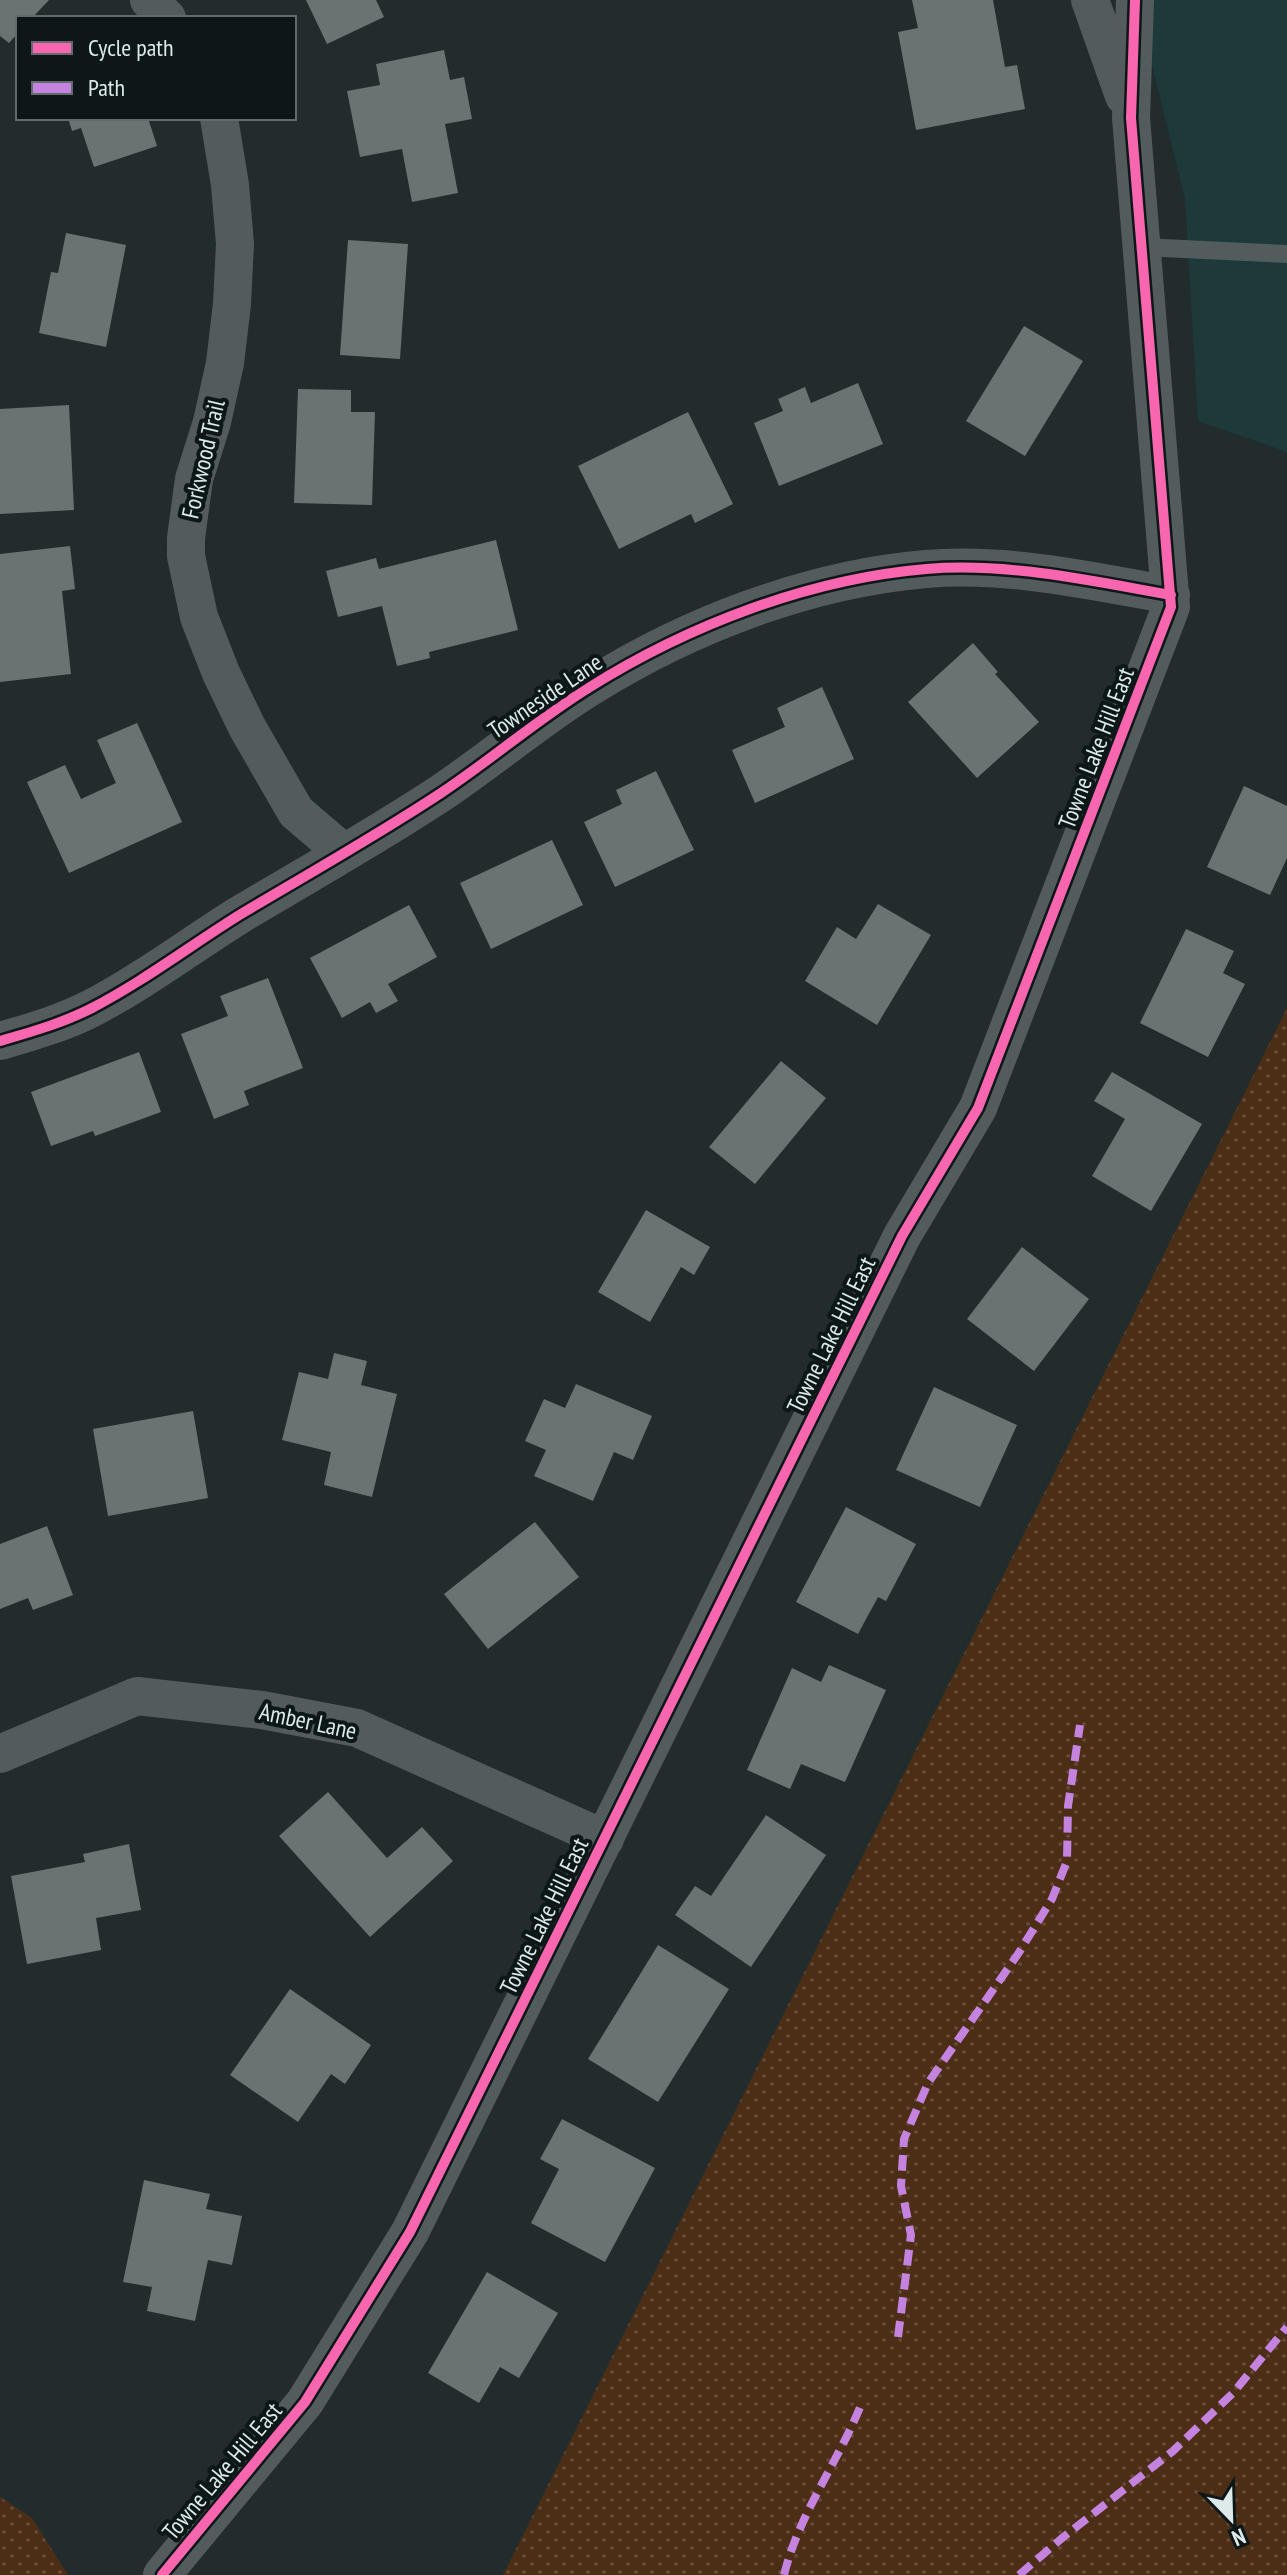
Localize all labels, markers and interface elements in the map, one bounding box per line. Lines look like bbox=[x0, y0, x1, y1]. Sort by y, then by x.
legend bbox=[16, 16, 296, 120]
text: Cycle path bbox=[88, 32, 174, 63]
text: Path bbox=[88, 72, 125, 103]
street label: Forkwood Trail bbox=[174, 396, 232, 522]
street label: Towneside Lane bbox=[482, 646, 608, 746]
street label: Towne Lake Hill East bbox=[1051, 663, 1141, 833]
street label: Towne Lake Hill East bbox=[780, 1251, 882, 1418]
street label: Amber Lane bbox=[257, 1696, 359, 1746]
street label: Towne Lake Hill East bbox=[493, 1832, 595, 1999]
street label: Towne Lake Hill East bbox=[155, 2395, 289, 2546]
north arrow bbox=[1191, 2479, 1271, 2559]
text: N bbox=[1228, 2522, 1250, 2553]

